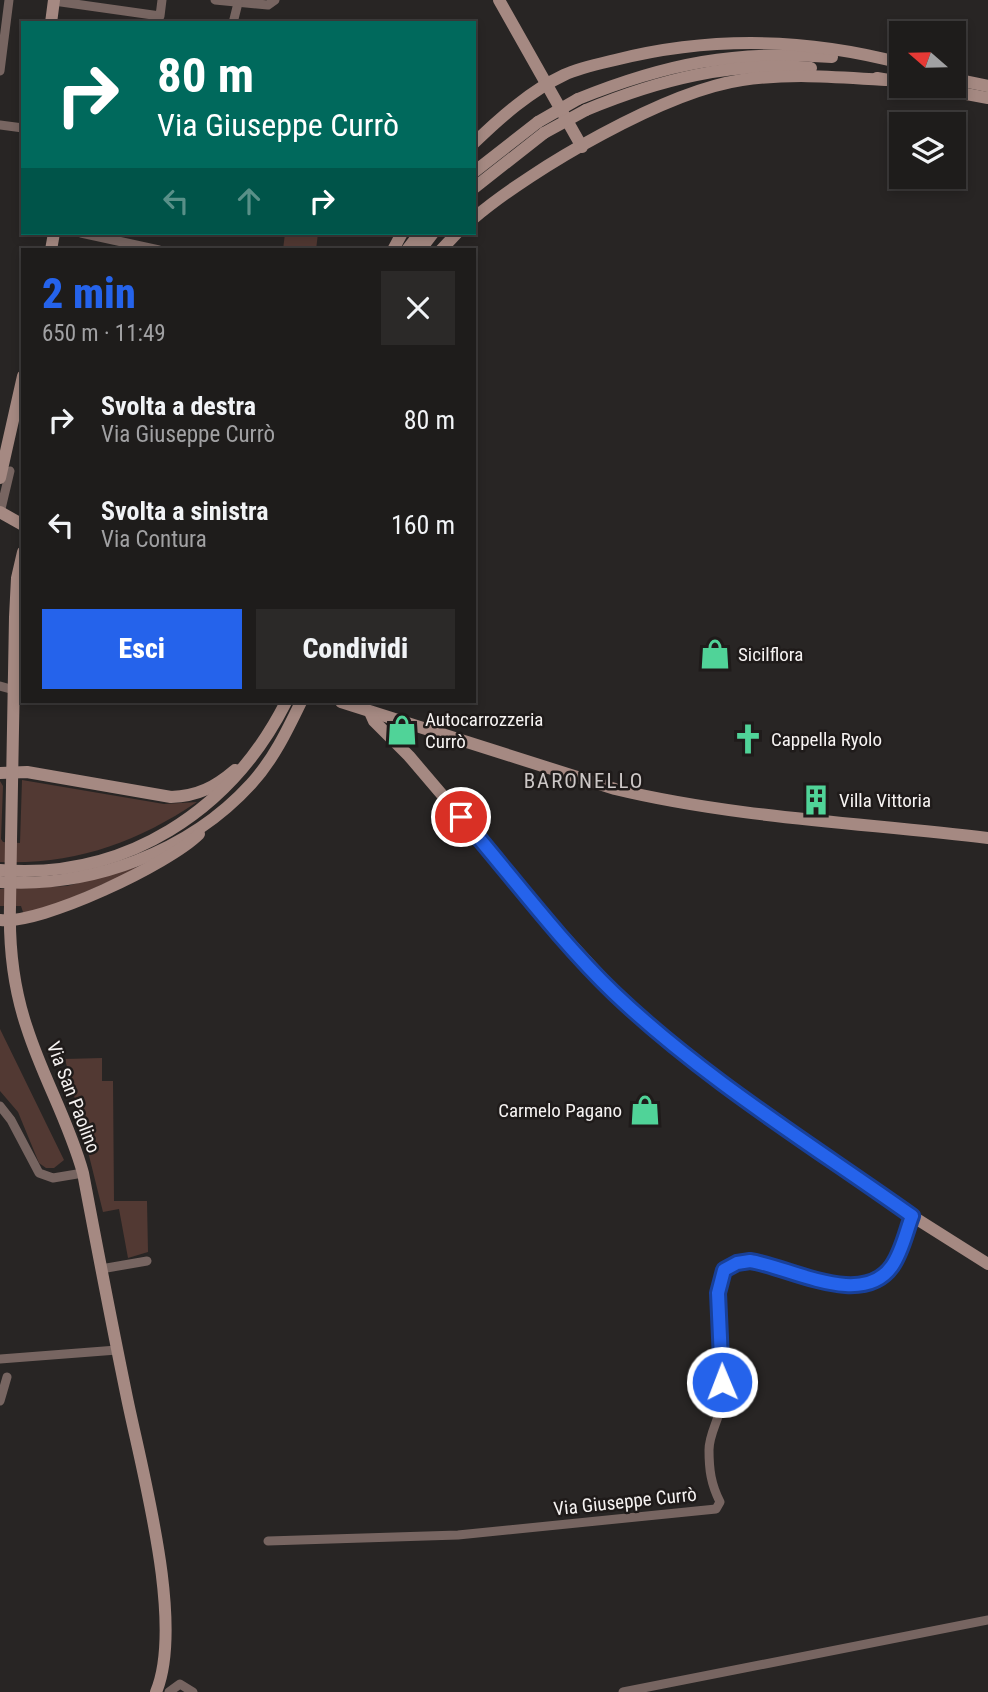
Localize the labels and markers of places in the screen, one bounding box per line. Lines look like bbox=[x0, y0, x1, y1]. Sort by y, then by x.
shop icon: Sicilflora bbox=[698, 637, 732, 671]
place label: Sicilflora bbox=[738, 643, 803, 666]
place label: Autocarrozzeria Currò bbox=[425, 708, 543, 753]
shop icon: Autocarrozzeria Currò bbox=[385, 713, 419, 747]
church icon: Cappella Ryolo bbox=[731, 722, 765, 756]
place label: Cappella Ryolo bbox=[771, 728, 882, 751]
building icon: Villa Vittoria bbox=[799, 783, 833, 817]
pin bbox=[431, 787, 491, 847]
place label: Villa Vittoria bbox=[839, 789, 931, 812]
shop icon: Carmelo Pagano bbox=[628, 1093, 662, 1127]
place label: Carmelo Pagano bbox=[498, 1099, 622, 1122]

